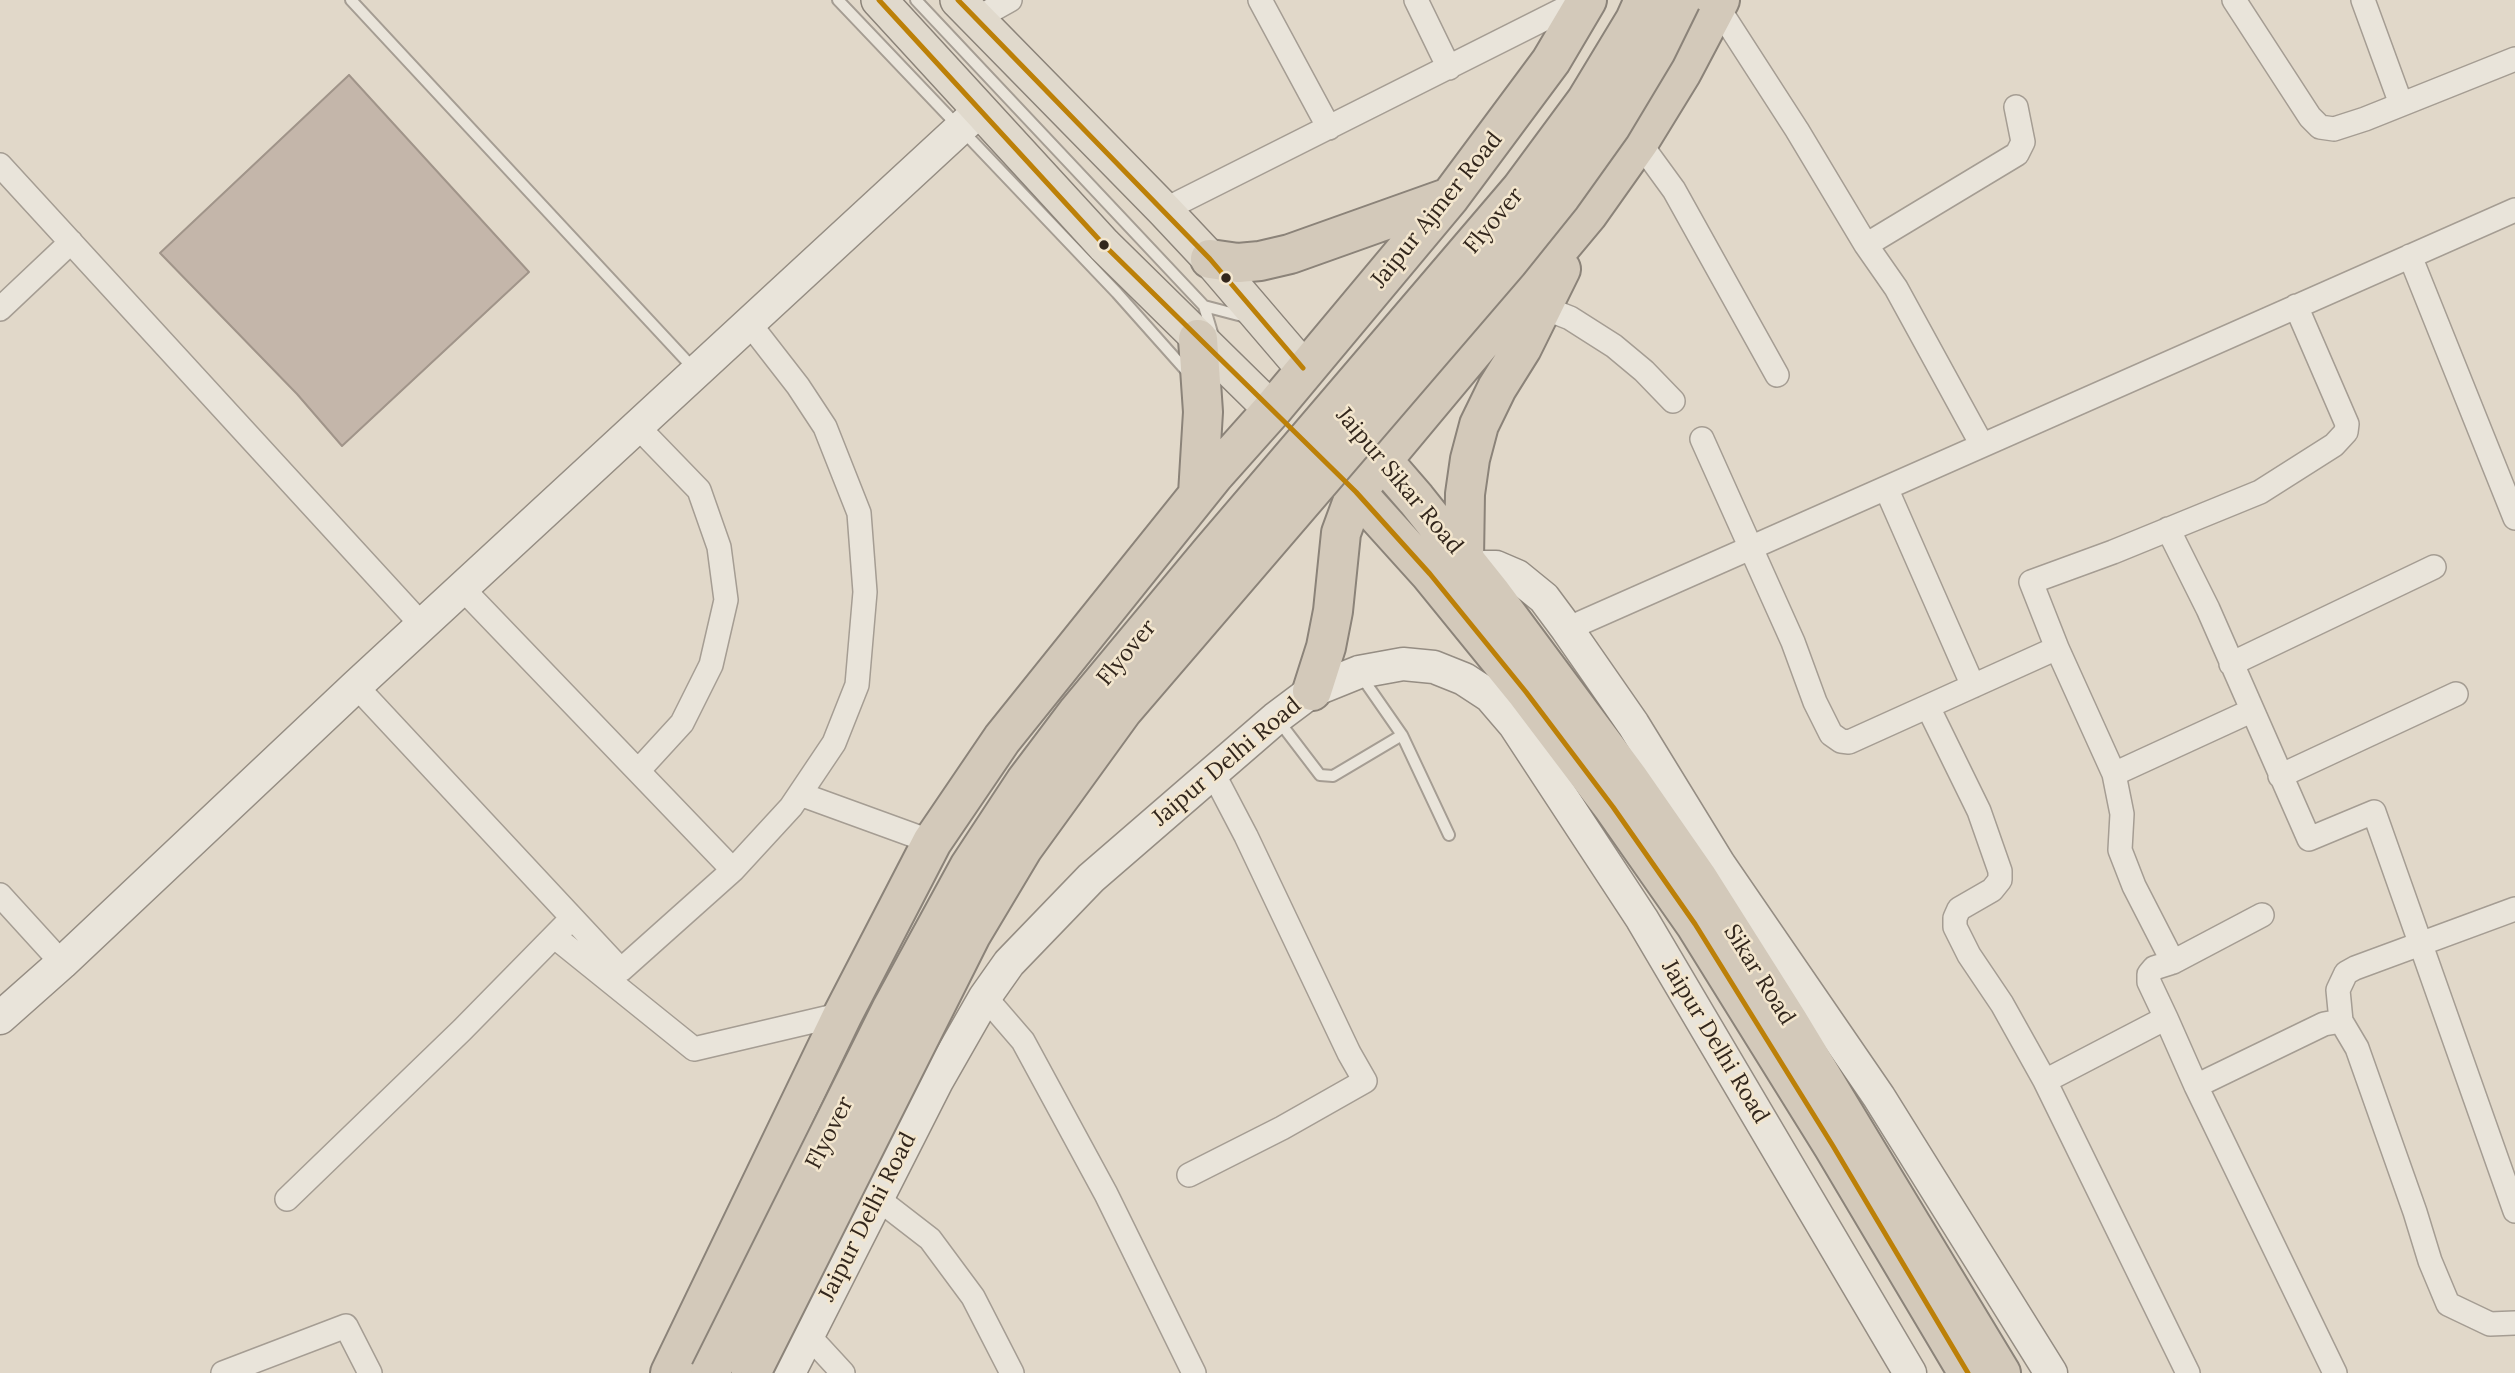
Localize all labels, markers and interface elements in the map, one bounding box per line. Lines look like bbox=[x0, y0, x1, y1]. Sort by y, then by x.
street label: Jaipur Ajmer Road bbox=[1366, 126, 1508, 294]
street label: Flyover bbox=[1458, 182, 1530, 260]
unlabelled marker bbox=[1097, 238, 1111, 252]
unlabelled marker bbox=[1219, 271, 1233, 285]
street label: Jaipur Sikar Road bbox=[1330, 402, 1468, 560]
street label: Flyover bbox=[1091, 614, 1163, 692]
street label: Jaipur Delhi Road bbox=[1147, 692, 1307, 832]
street label: Sikar Road bbox=[1717, 920, 1801, 1030]
street label: Jaipur Delhi Road bbox=[1655, 955, 1775, 1129]
street label: Flyover bbox=[800, 1092, 860, 1174]
street label: Jaipur Delhi Road bbox=[814, 1128, 922, 1306]

